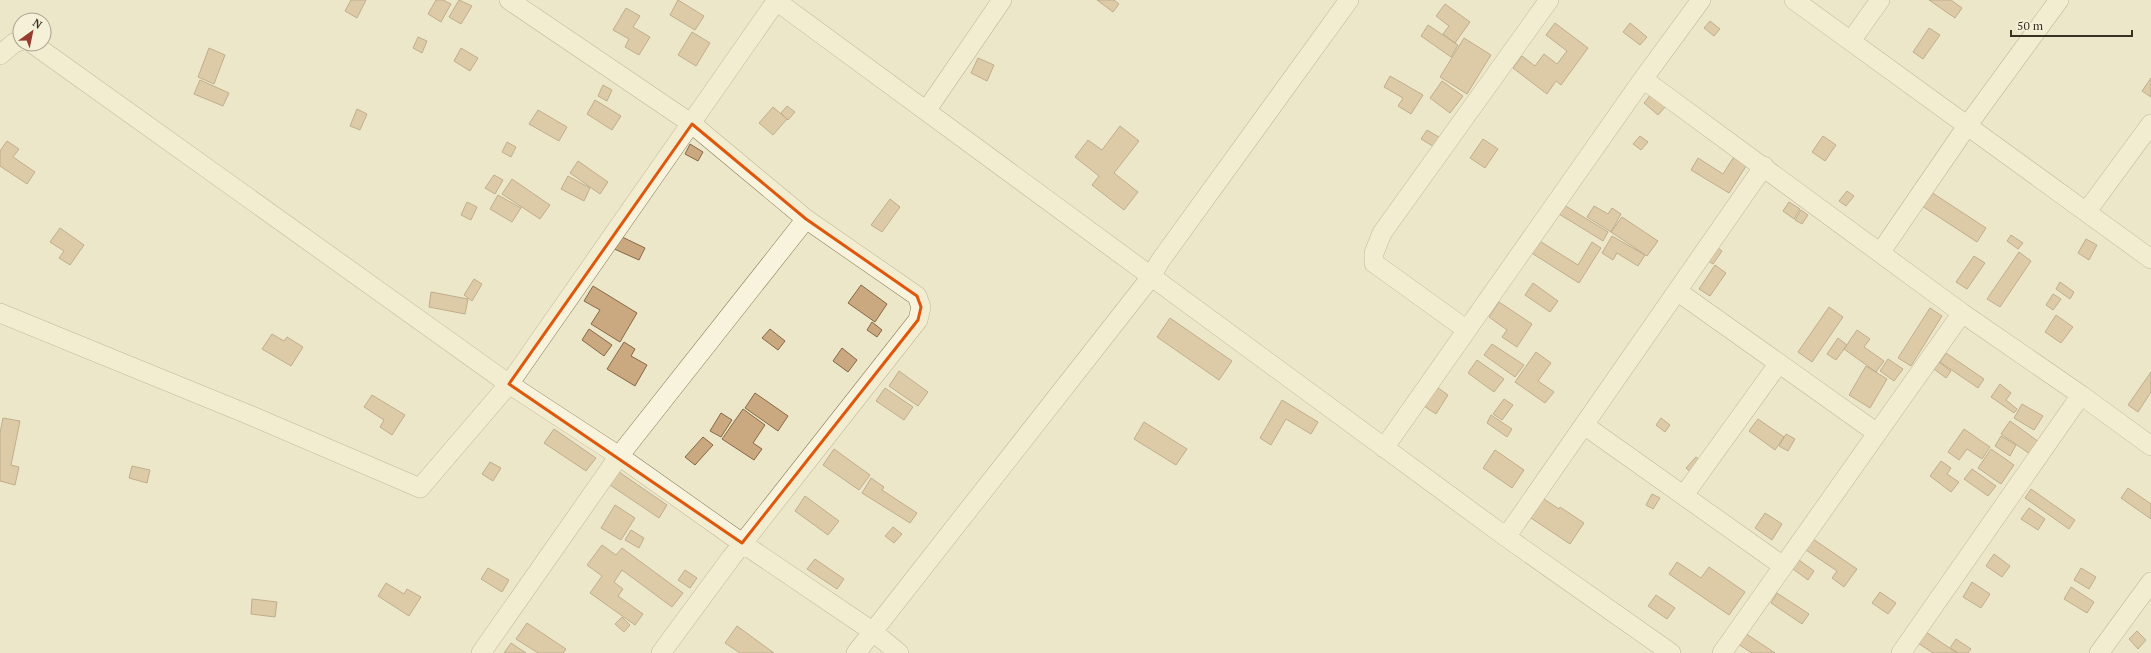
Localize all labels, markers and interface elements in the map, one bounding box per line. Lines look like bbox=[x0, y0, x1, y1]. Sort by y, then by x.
north arrow bbox=[12, 12, 52, 52]
scale bar bbox=[2011, 12, 2132, 38]
text: N bbox=[30, 15, 45, 32]
text: 50 m bbox=[2017, 18, 2044, 33]

